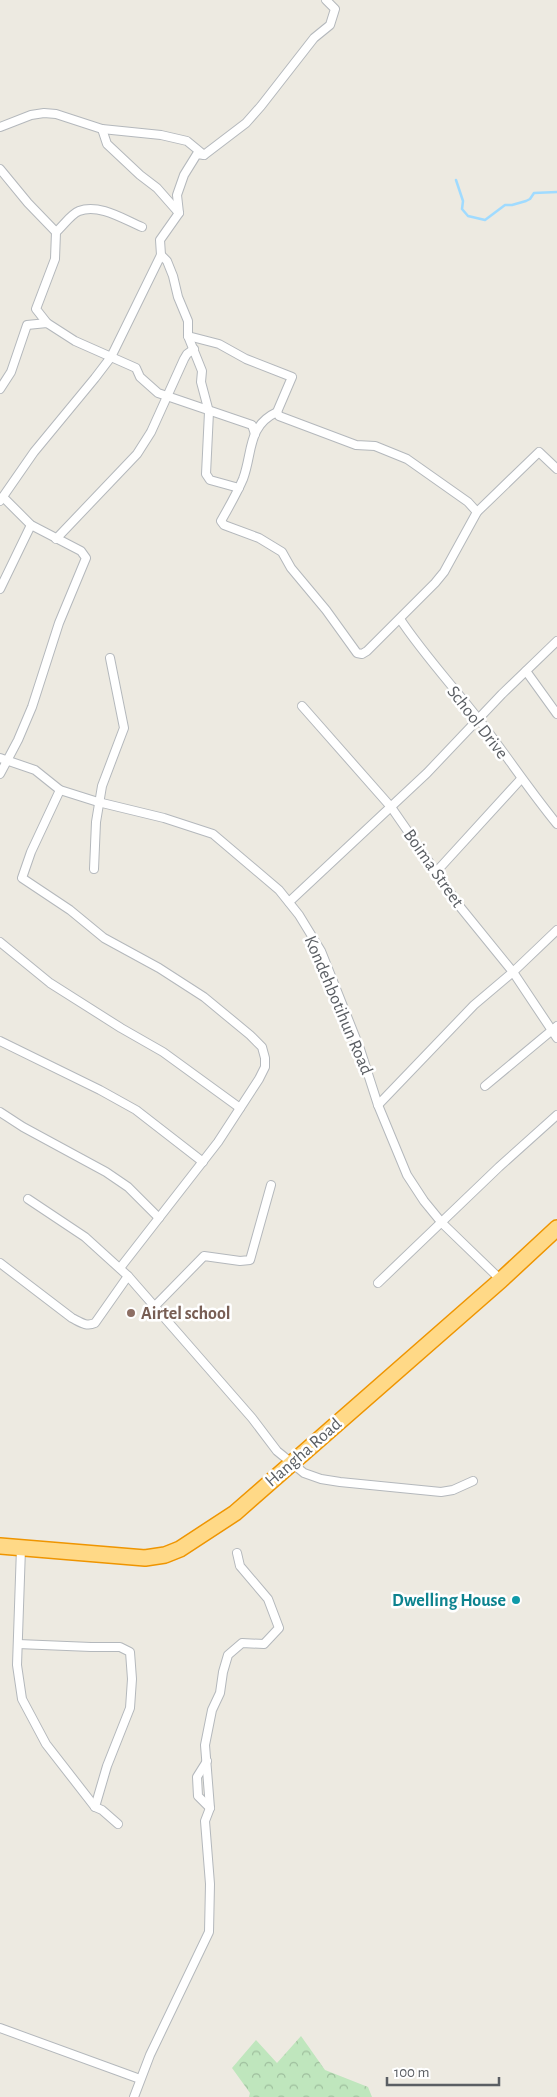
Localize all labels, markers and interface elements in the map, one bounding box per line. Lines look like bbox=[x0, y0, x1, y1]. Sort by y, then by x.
street label: School Drive bbox=[443, 683, 511, 762]
street label: Boima Street bbox=[400, 826, 467, 911]
street label: Kondehbotihun Road bbox=[301, 933, 375, 1077]
place label: Airtel school bbox=[141, 1305, 231, 1323]
marker: Airtel school bbox=[125, 1307, 137, 1319]
street label: Hangha Road bbox=[262, 1415, 345, 1491]
place label: Dwelling House bbox=[392, 1592, 506, 1610]
marker: Dwelling House bbox=[510, 1594, 522, 1606]
scale bar bbox=[387, 2054, 500, 2086]
text: 100 m bbox=[394, 2065, 429, 2080]

